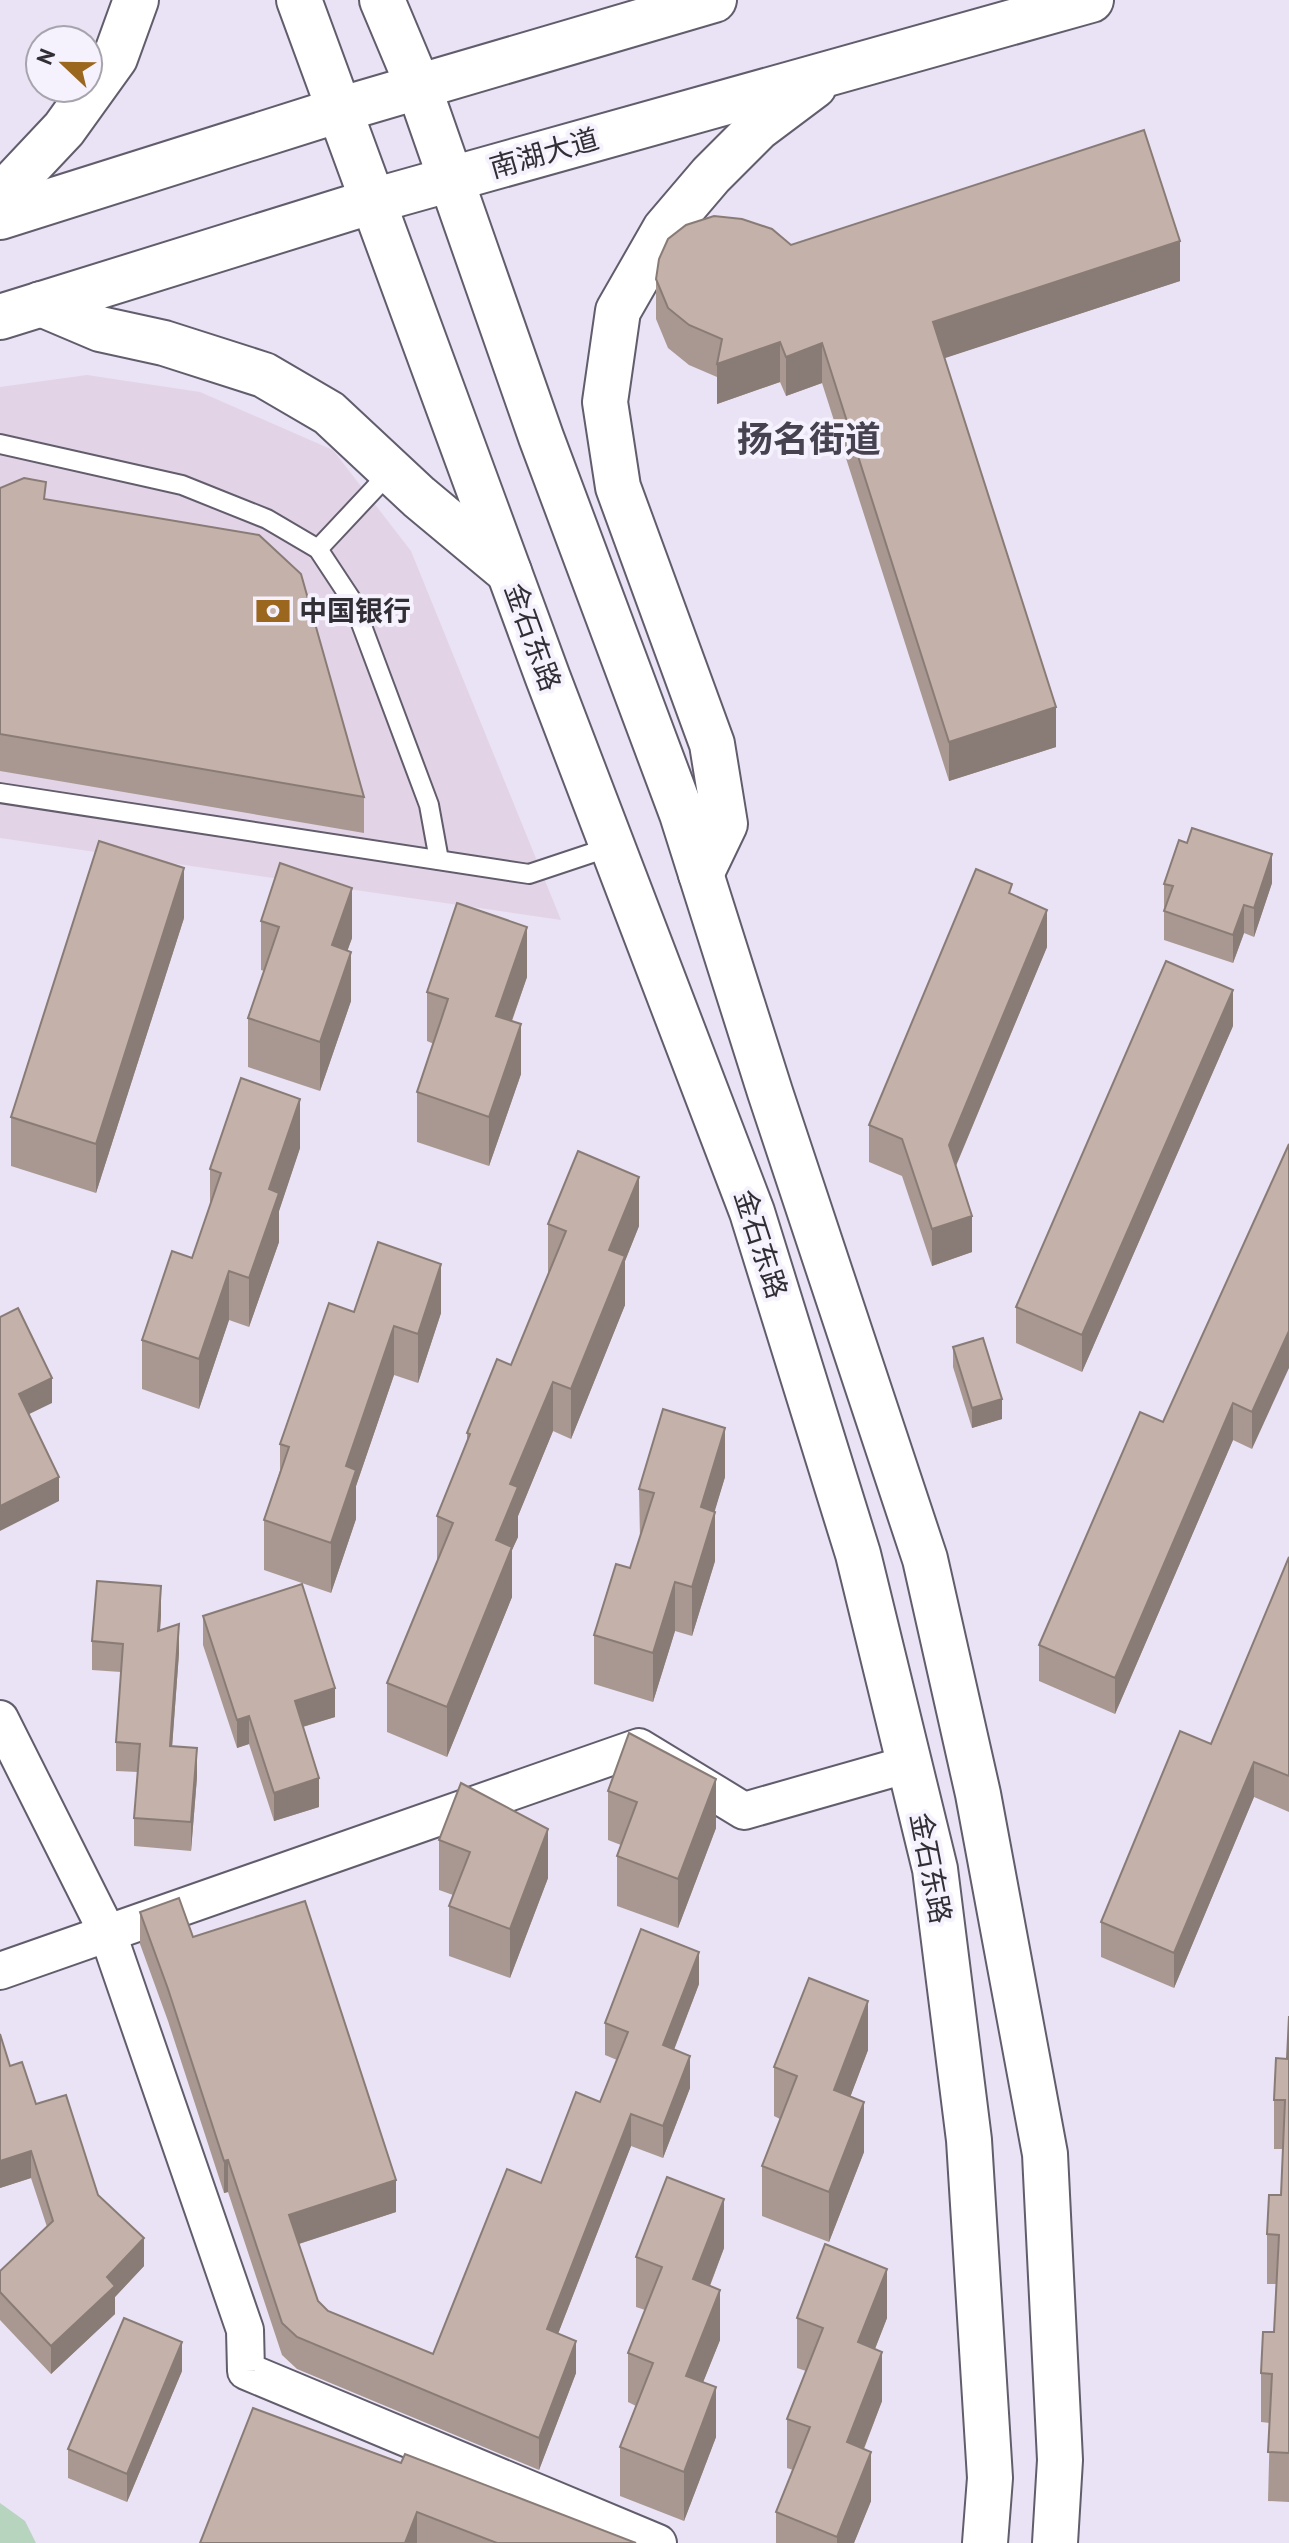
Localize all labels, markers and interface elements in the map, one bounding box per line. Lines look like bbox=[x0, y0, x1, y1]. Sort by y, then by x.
north arrow bbox=[24, 24, 104, 104]
text: N bbox=[30, 45, 61, 68]
street label: 南湖大道 bbox=[485, 119, 603, 186]
district label: 扬名街道 bbox=[737, 415, 881, 462]
street label: 金石东路 bbox=[497, 578, 570, 696]
bank icon: 中国银行 bbox=[254, 592, 292, 630]
place label: 中国银行 bbox=[299, 592, 411, 629]
street label: 金石东路 bbox=[727, 1185, 796, 1303]
street label: 金石东路 bbox=[903, 1809, 960, 1926]

